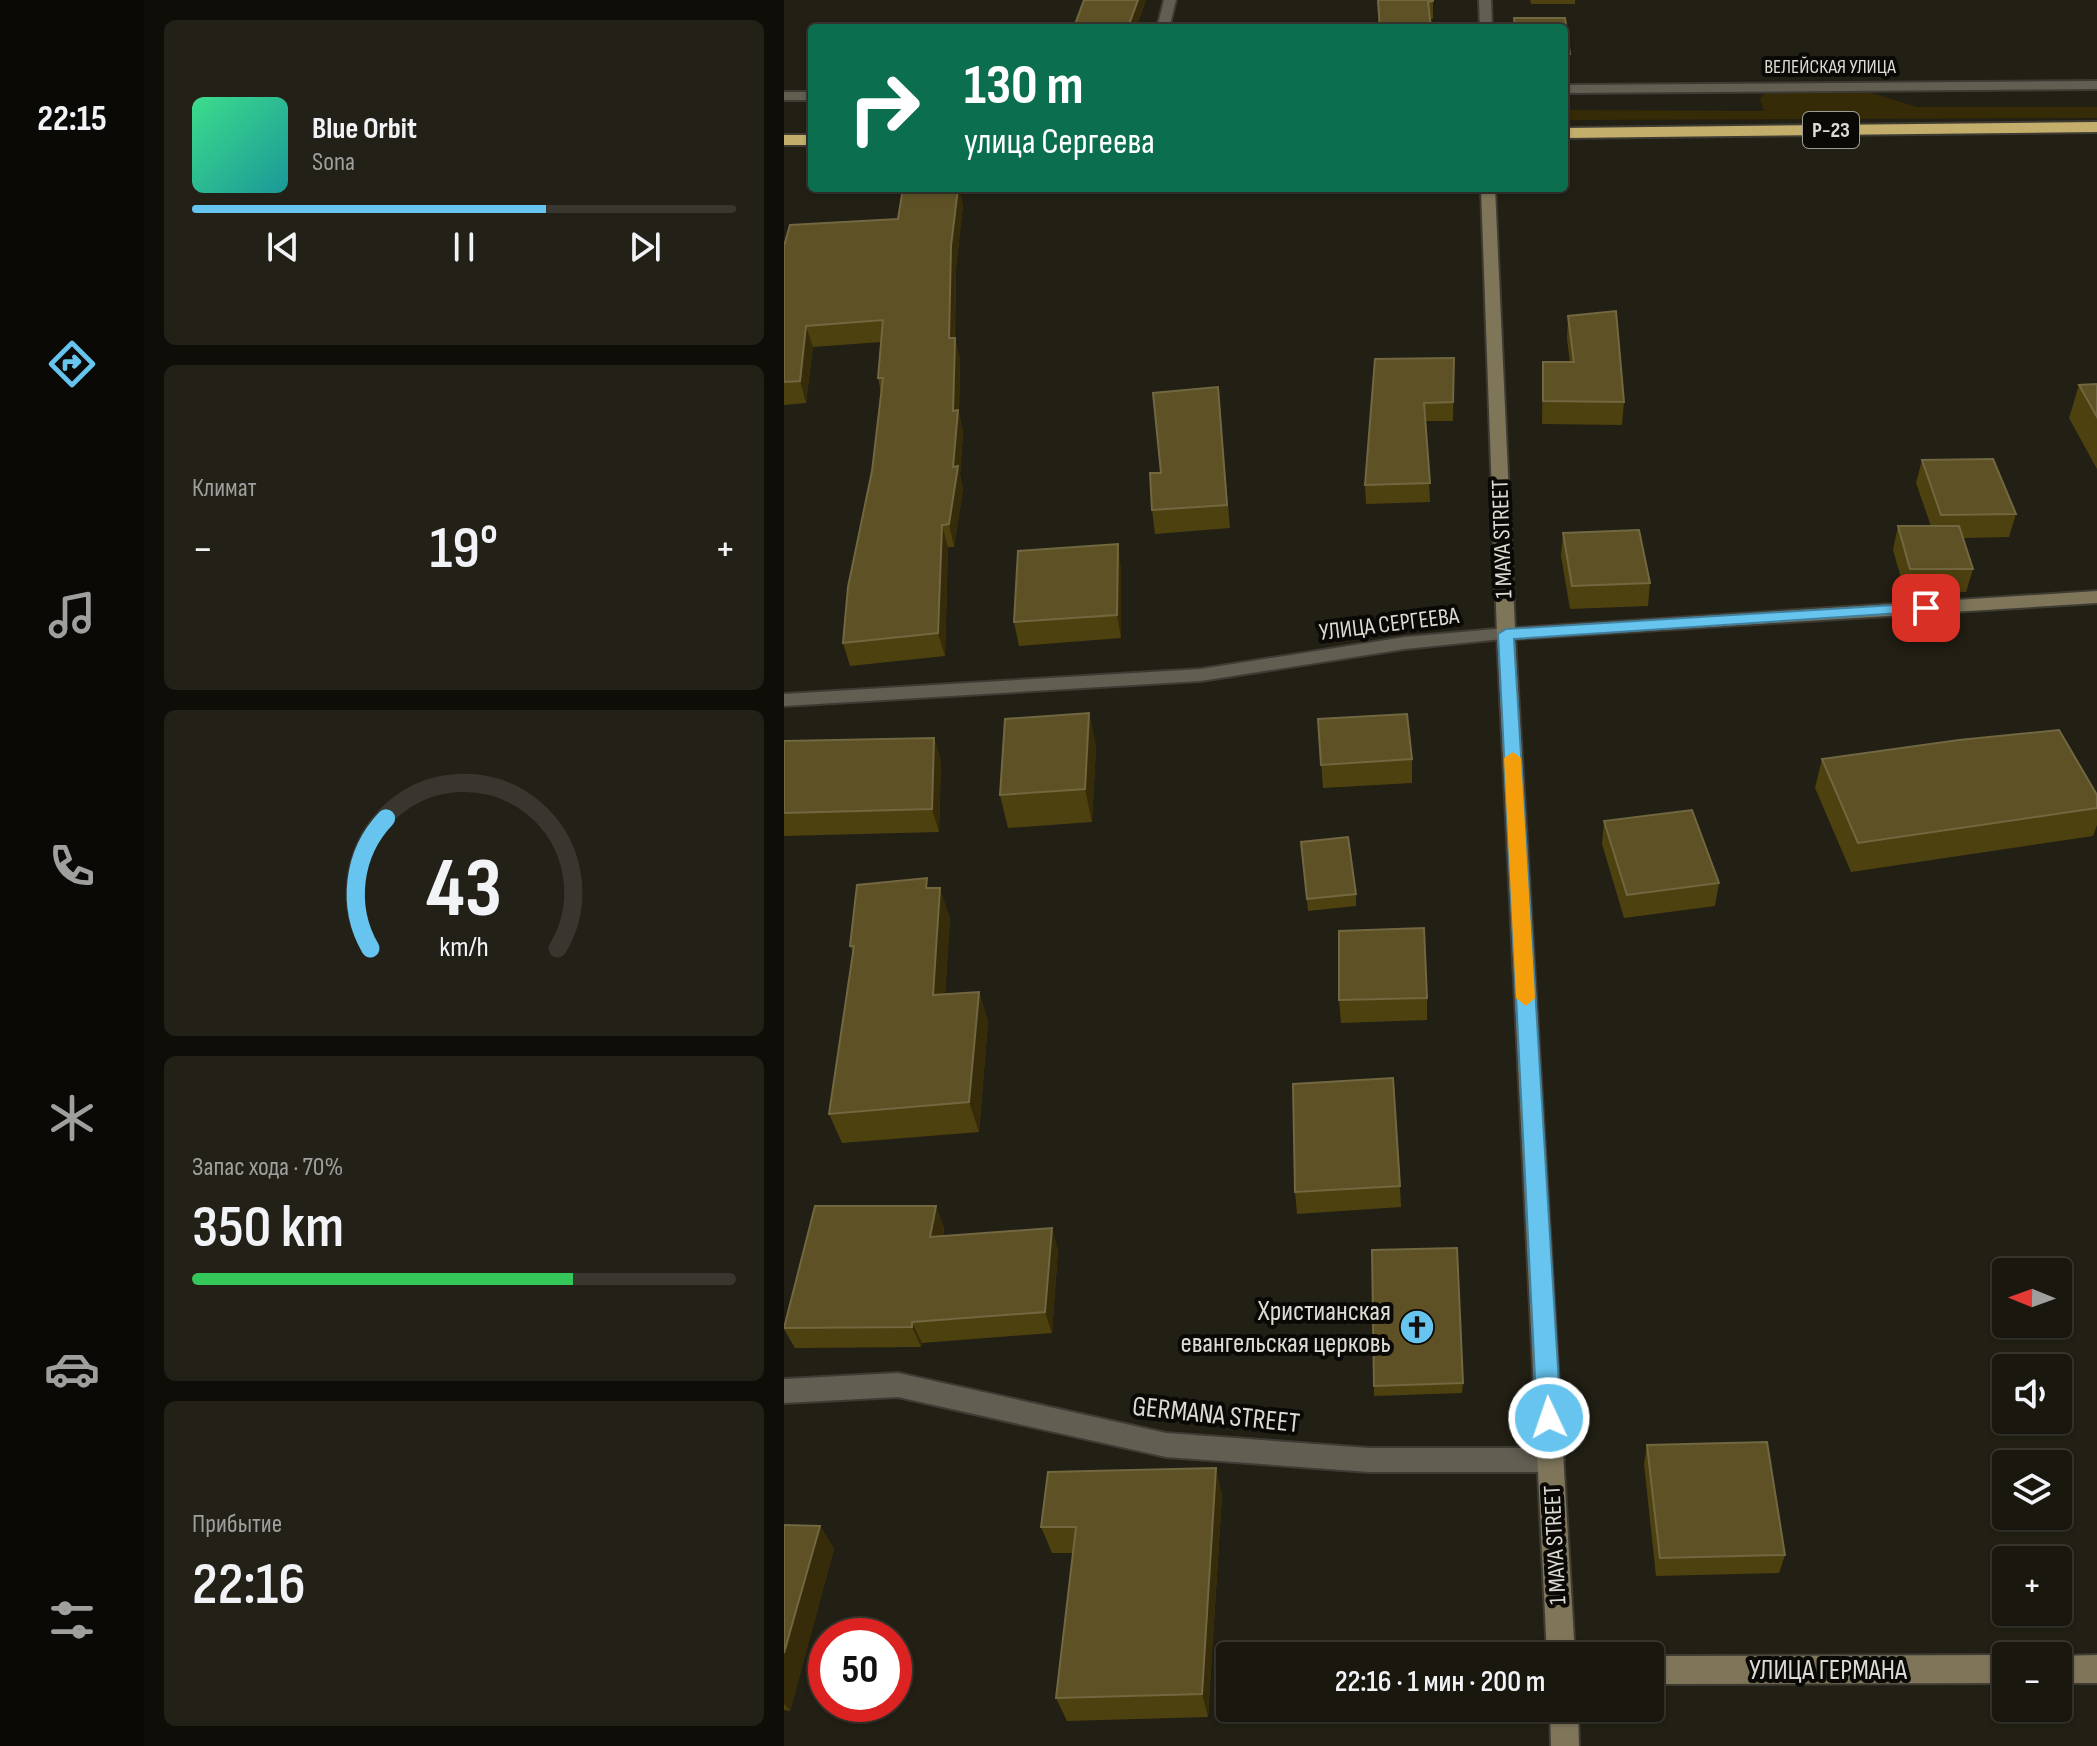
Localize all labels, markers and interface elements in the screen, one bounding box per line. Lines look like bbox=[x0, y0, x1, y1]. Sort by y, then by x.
text: 130 m bbox=[964, 53, 1084, 120]
street label: ВЕЛЕЙСКАЯ УЛИЦА bbox=[1764, 55, 1896, 79]
icon: right bbox=[832, 56, 936, 160]
text: 22:15 bbox=[37, 98, 107, 141]
text: Blue Orbit bbox=[312, 111, 417, 147]
road number: Р-23 bbox=[1803, 112, 1859, 148]
text: улица Сергеева bbox=[964, 121, 1155, 164]
text: Sona bbox=[312, 147, 355, 178]
icon: previous bbox=[261, 225, 305, 269]
icon: pause bbox=[442, 225, 486, 269]
icon: next bbox=[623, 225, 667, 269]
icon: directions bbox=[44, 336, 100, 392]
text: Климат bbox=[192, 473, 256, 504]
street label: 1 MAYA STREET bbox=[1485, 479, 1519, 599]
text: 19° bbox=[430, 513, 498, 585]
text: − bbox=[192, 523, 214, 576]
text: + bbox=[714, 523, 736, 576]
pin bbox=[1892, 574, 1960, 642]
icon: arrive bbox=[1904, 586, 1948, 630]
icon: music bbox=[44, 587, 100, 643]
street label: УЛИЦА СЕРГЕЕВА bbox=[1317, 601, 1461, 647]
icon: phone bbox=[44, 838, 100, 894]
text: 43 bbox=[426, 840, 502, 940]
text: km/h bbox=[439, 930, 489, 965]
icon: climate bbox=[44, 1090, 100, 1146]
text: Запас хода · 70% bbox=[192, 1152, 343, 1183]
text: 350 km bbox=[192, 1192, 344, 1264]
north arrow bbox=[1992, 1258, 2072, 1338]
map controls bbox=[1992, 1258, 2072, 1722]
place label: Христианская евангельская церковь bbox=[1180, 1295, 1391, 1360]
church icon: Христианская евангельская церковь bbox=[1398, 1308, 1436, 1346]
icon: car bbox=[44, 1341, 100, 1397]
button: sound bbox=[1992, 1354, 2072, 1434]
position arrow bbox=[1507, 1376, 1591, 1460]
street label: GERMANA STREET bbox=[1131, 1390, 1301, 1440]
button: layers bbox=[1992, 1450, 2072, 1530]
street label: 1 MAYA STREET bbox=[1537, 1484, 1573, 1605]
text: Прибытие bbox=[192, 1509, 282, 1540]
button: + bbox=[1992, 1546, 2072, 1626]
text: 22:16 bbox=[192, 1549, 306, 1621]
icon: filters bbox=[44, 1592, 100, 1648]
speed limit sign: 50 bbox=[808, 1618, 912, 1722]
button: − bbox=[1992, 1642, 2072, 1722]
street label: УЛИЦА ГЕРМАНА bbox=[1749, 1654, 1908, 1687]
text: 22:16 · 1 мин · 200 m bbox=[1335, 1664, 1545, 1700]

